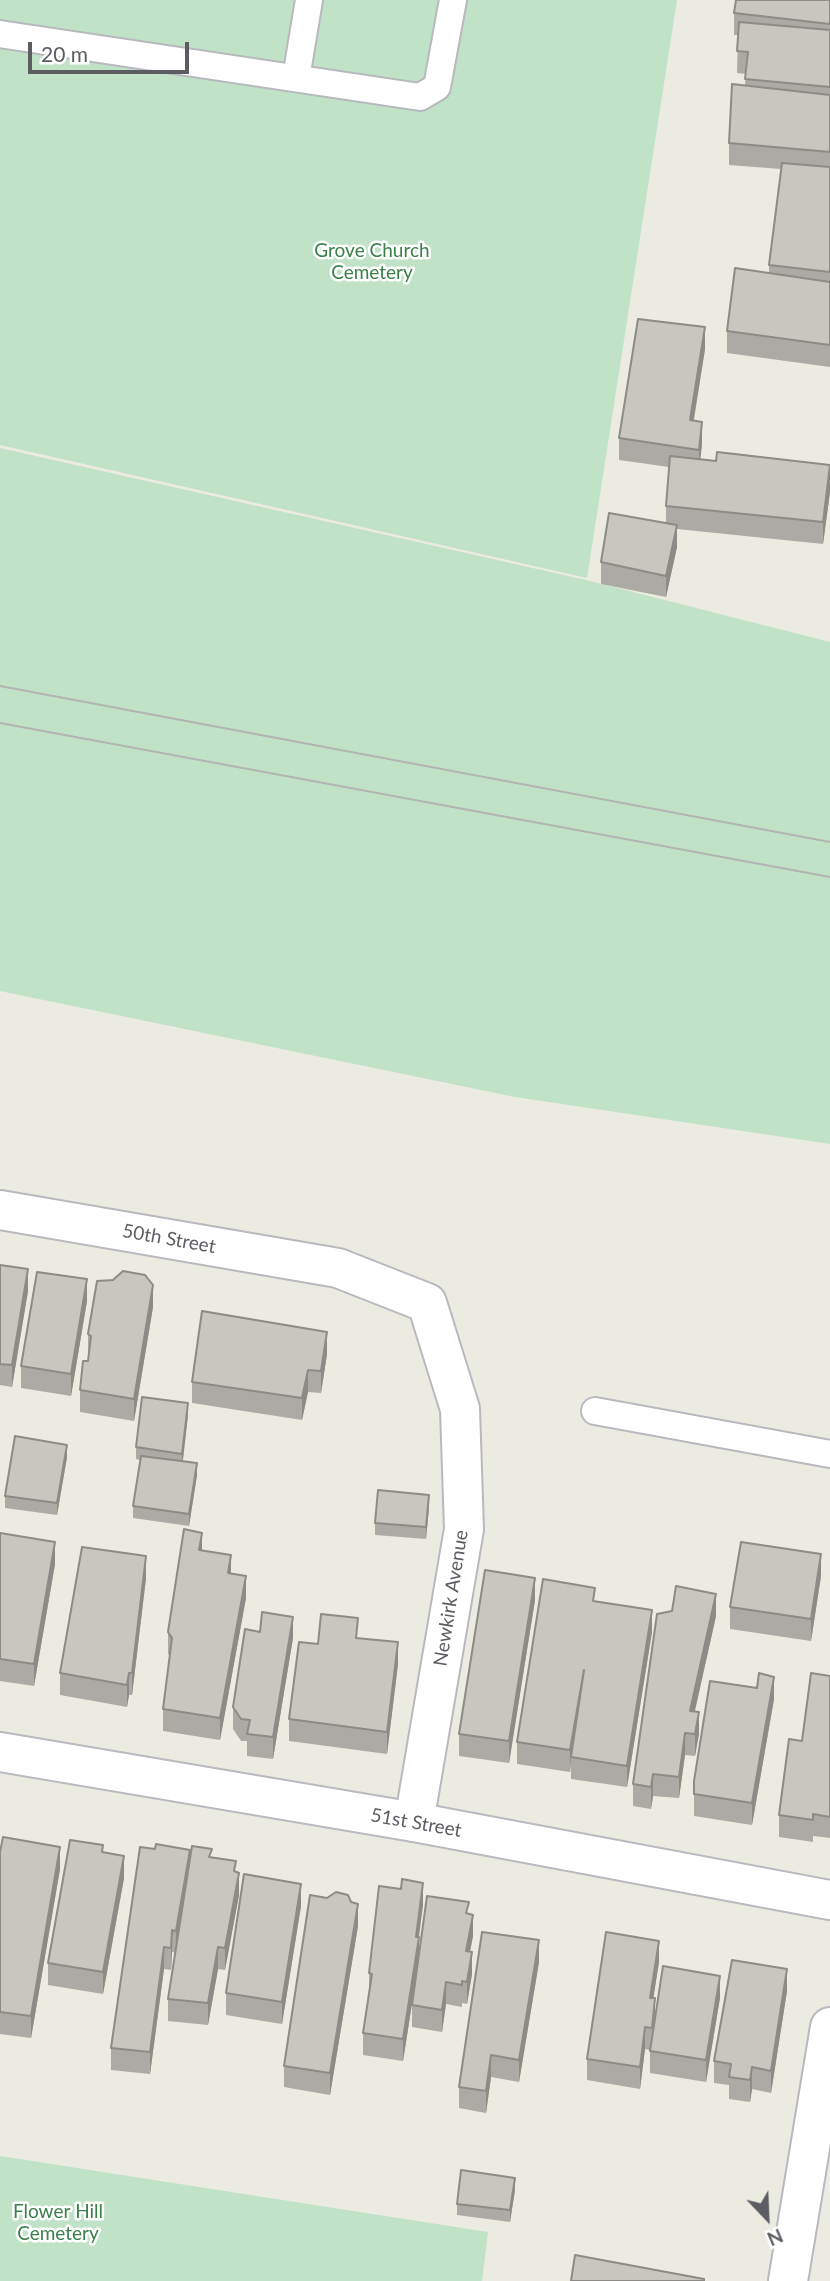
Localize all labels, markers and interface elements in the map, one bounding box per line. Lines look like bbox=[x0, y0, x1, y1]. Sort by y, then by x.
scale bar bbox=[32, 28, 192, 72]
text: 20 m bbox=[41, 41, 88, 66]
park label: Grove Church Cemetery bbox=[314, 240, 430, 284]
street label: 50th Street bbox=[121, 1220, 217, 1258]
street label: Newkirk Avenue bbox=[429, 1528, 473, 1668]
street label: 51st Street bbox=[369, 1804, 463, 1842]
north arrow bbox=[732, 2183, 802, 2253]
park label: Flower Hill Cemetery bbox=[13, 2201, 103, 2245]
text: N bbox=[764, 2224, 787, 2251]

